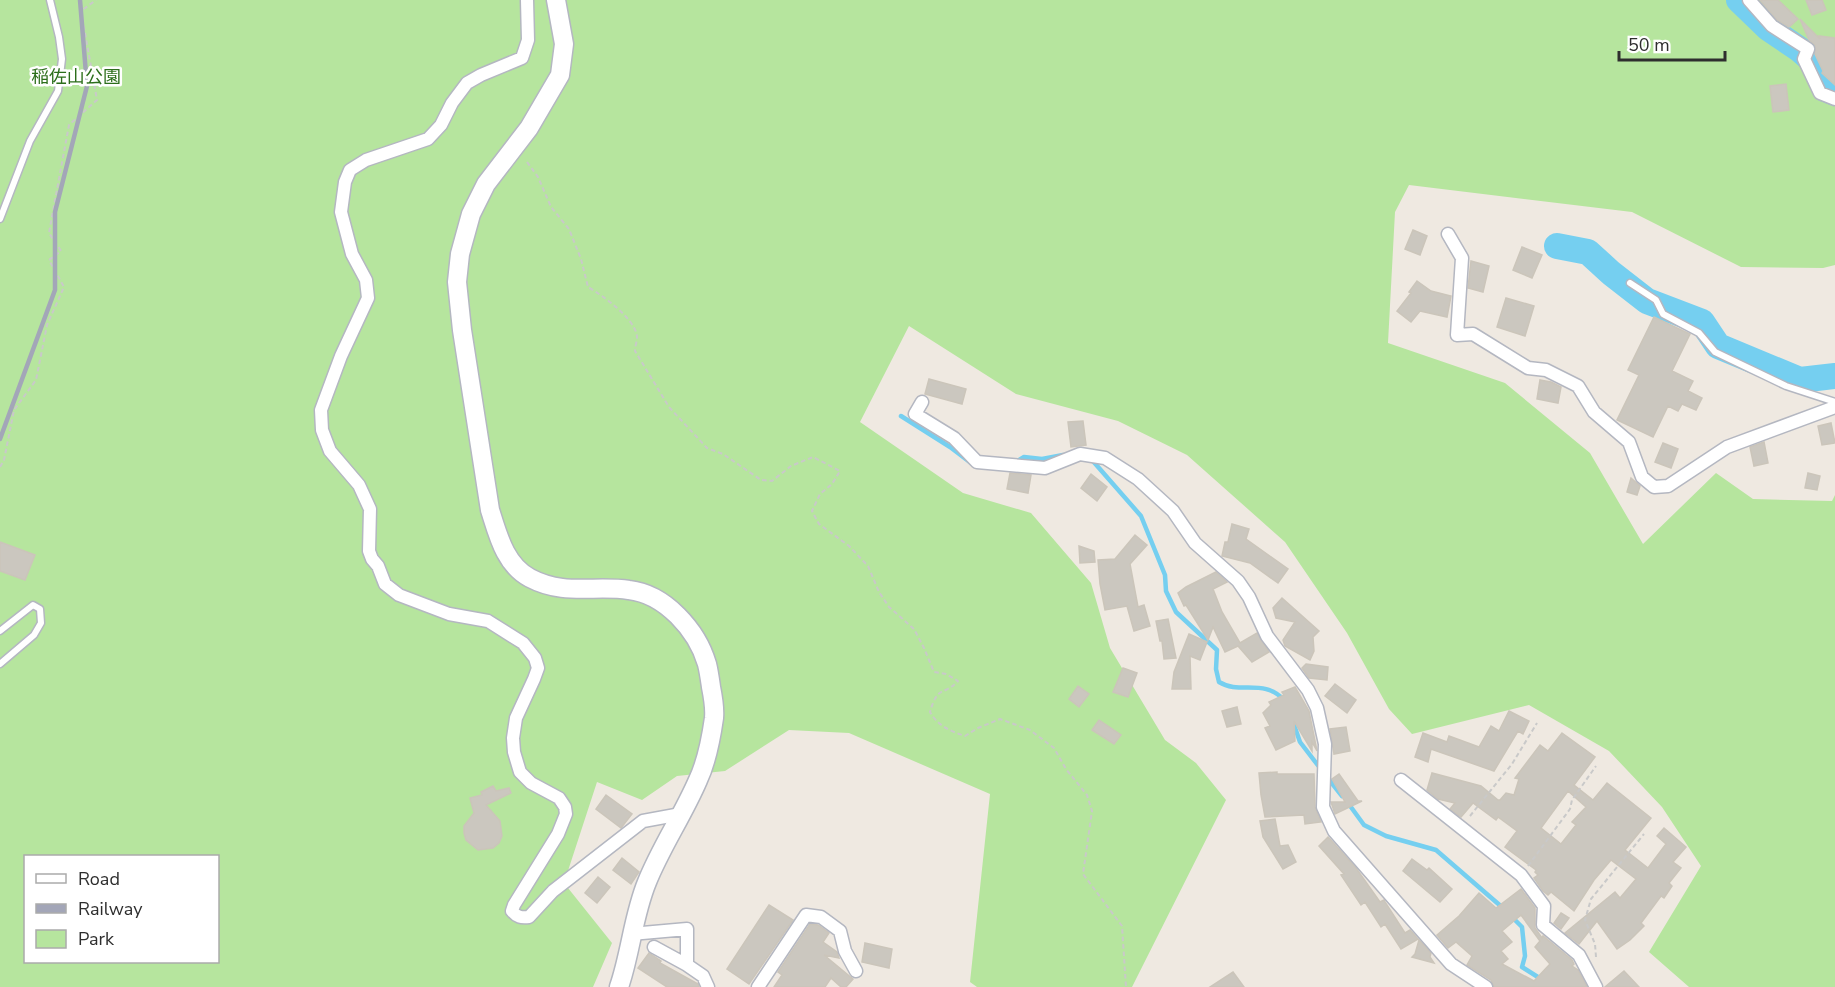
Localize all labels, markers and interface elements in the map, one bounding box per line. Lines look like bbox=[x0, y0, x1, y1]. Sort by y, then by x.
scale bar bbox=[1619, 24, 1726, 62]
text: 50 m bbox=[1628, 33, 1670, 57]
park label: 稲佐山公園 bbox=[31, 65, 121, 89]
legend bbox=[24, 855, 219, 963]
text: Road bbox=[78, 867, 120, 891]
text: Railway bbox=[78, 897, 143, 921]
text: Park bbox=[78, 927, 115, 951]

